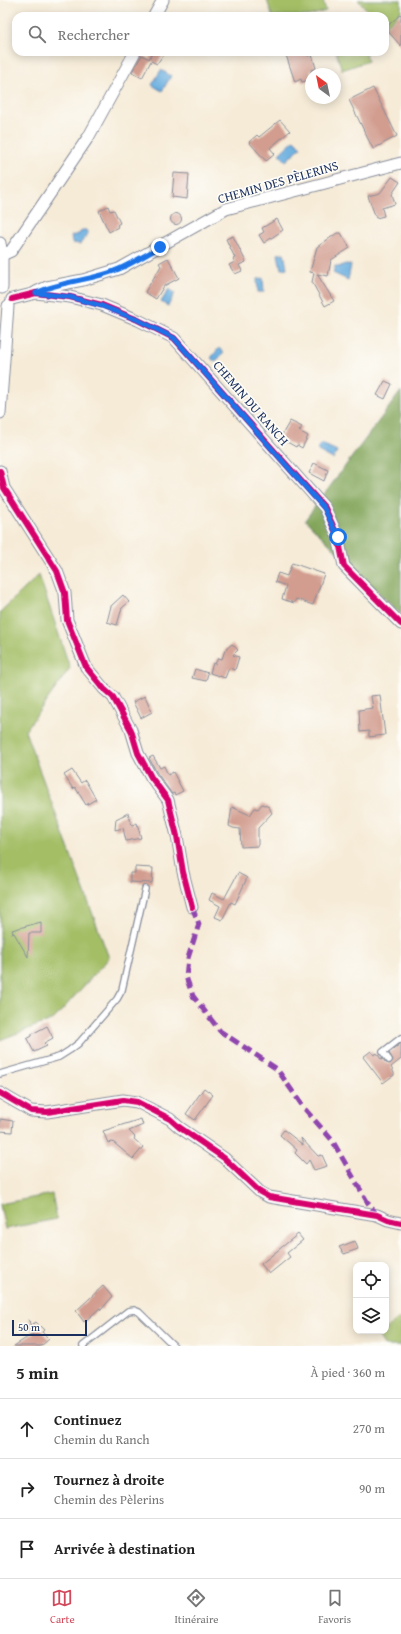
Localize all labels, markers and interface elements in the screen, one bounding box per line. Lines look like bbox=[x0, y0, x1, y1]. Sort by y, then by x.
search box bbox=[12, 12, 389, 56]
icon: search bbox=[26, 23, 48, 45]
text: Rechercher bbox=[58, 24, 130, 45]
north arrow bbox=[305, 68, 341, 104]
street label: CHEMIN DES PÈLERINS bbox=[215, 156, 341, 208]
route end bbox=[151, 238, 169, 256]
street label: CHEMIN DU RANCH bbox=[209, 356, 294, 450]
route start bbox=[329, 528, 347, 546]
map controls bbox=[353, 1262, 389, 1334]
button: locate bbox=[353, 1262, 389, 1298]
button: layers bbox=[353, 1298, 389, 1334]
scale bar bbox=[12, 1318, 87, 1337]
text: 50 m bbox=[18, 1319, 40, 1335]
text: 5 min bbox=[16, 1360, 58, 1385]
text: À pied · 360 m bbox=[310, 1363, 385, 1382]
text: Continuez bbox=[54, 1409, 122, 1430]
icon: ahead bbox=[16, 1418, 38, 1440]
text: 270 m bbox=[353, 1419, 385, 1438]
text: Chemin du Ranch bbox=[54, 1430, 150, 1449]
text: Tournez à droite bbox=[54, 1469, 164, 1490]
icon: right bbox=[16, 1478, 38, 1500]
text: 90 m bbox=[359, 1479, 385, 1498]
text: Chemin des Pèlerins bbox=[54, 1490, 164, 1509]
icon: arrive bbox=[16, 1538, 38, 1560]
text: Arrivée à destination bbox=[54, 1538, 195, 1559]
tab: Carte bbox=[50, 1587, 75, 1627]
tab: Itinéraire bbox=[174, 1587, 218, 1627]
tab: Favoris bbox=[318, 1587, 351, 1627]

